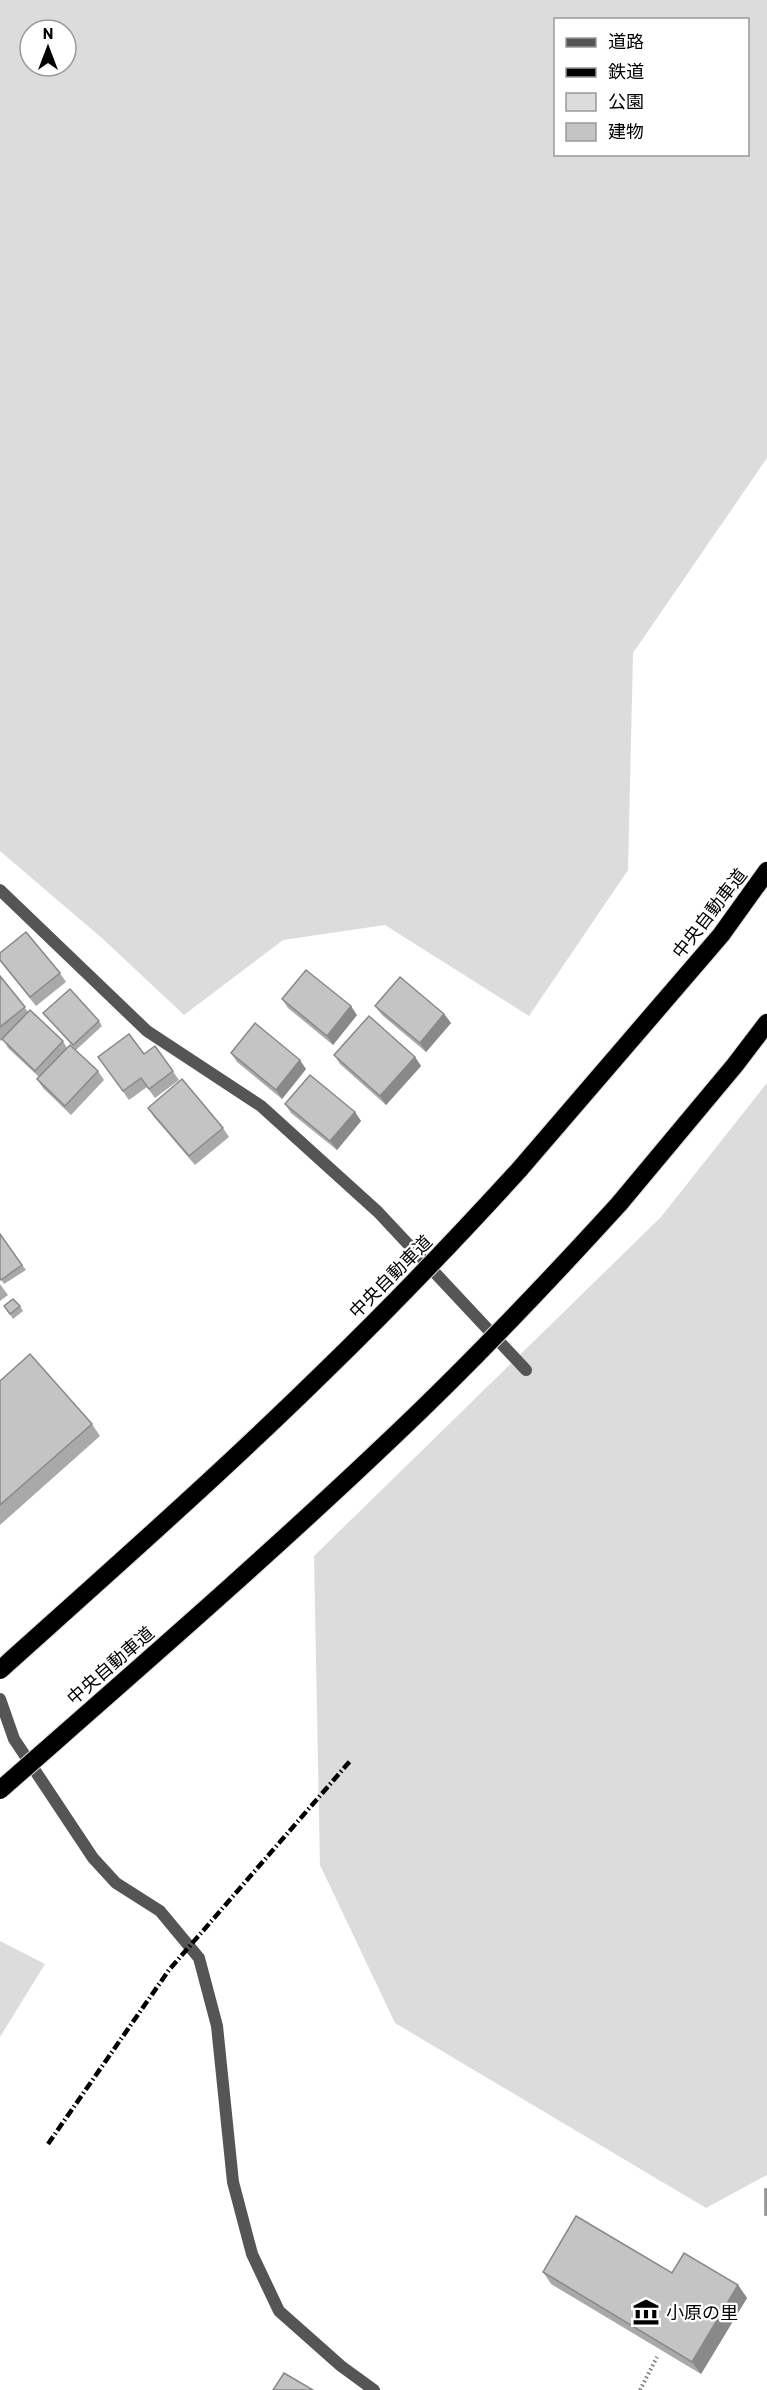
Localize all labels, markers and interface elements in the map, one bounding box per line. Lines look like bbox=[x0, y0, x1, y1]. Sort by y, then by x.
north arrow bbox=[18, 18, 78, 78]
legend bbox=[554, 18, 749, 156]
text: N bbox=[43, 23, 53, 42]
text: 道路 bbox=[608, 30, 644, 52]
text: 鉄道 bbox=[608, 60, 644, 82]
text: 公園 bbox=[608, 90, 644, 112]
text: 建物 bbox=[608, 120, 644, 142]
street label: 中央自動車道 bbox=[667, 864, 751, 962]
street label: 中央自動車道 bbox=[344, 1230, 436, 1322]
street label: 中央自動車道 bbox=[62, 1621, 158, 1709]
museum icon: 小原の里 bbox=[631, 2297, 661, 2327]
place label: 小原の里 bbox=[666, 2301, 738, 2323]

